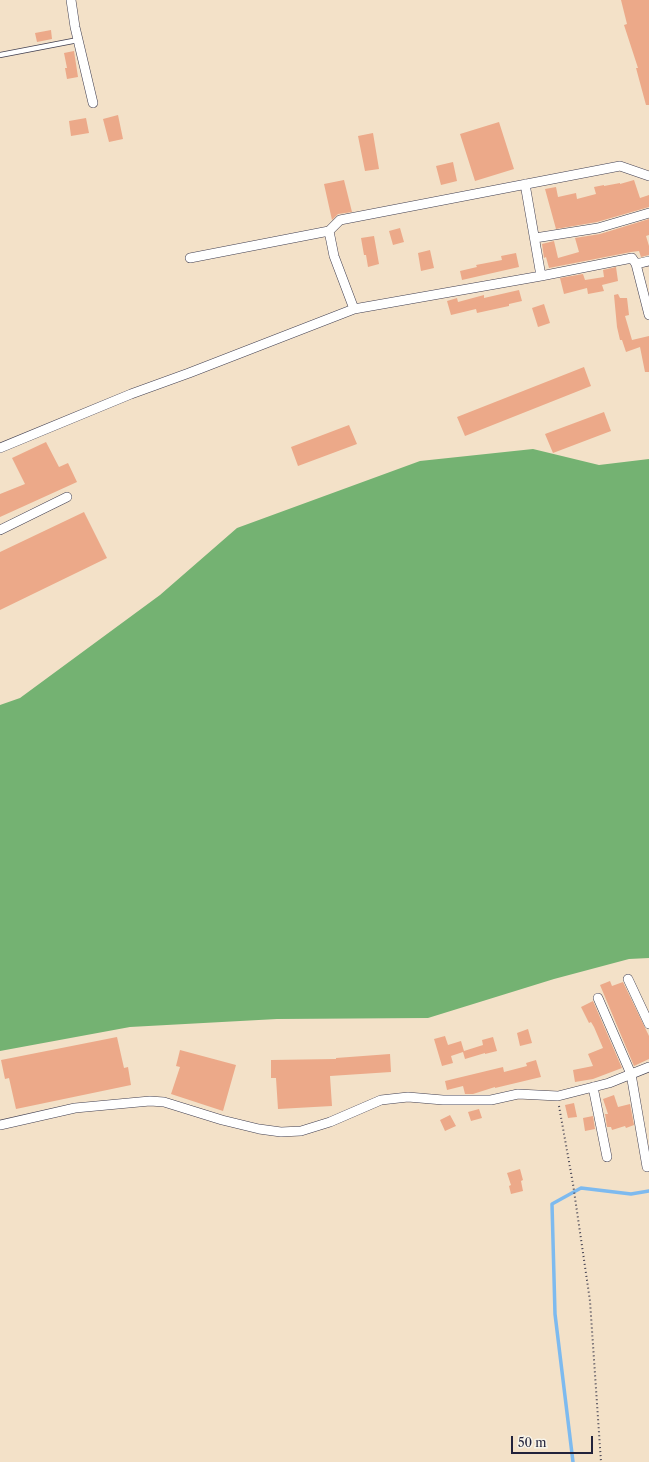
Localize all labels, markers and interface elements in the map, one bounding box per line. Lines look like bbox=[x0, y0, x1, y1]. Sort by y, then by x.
scale bar bbox=[513, 1428, 595, 1454]
text: 50 m bbox=[518, 1435, 547, 1450]

